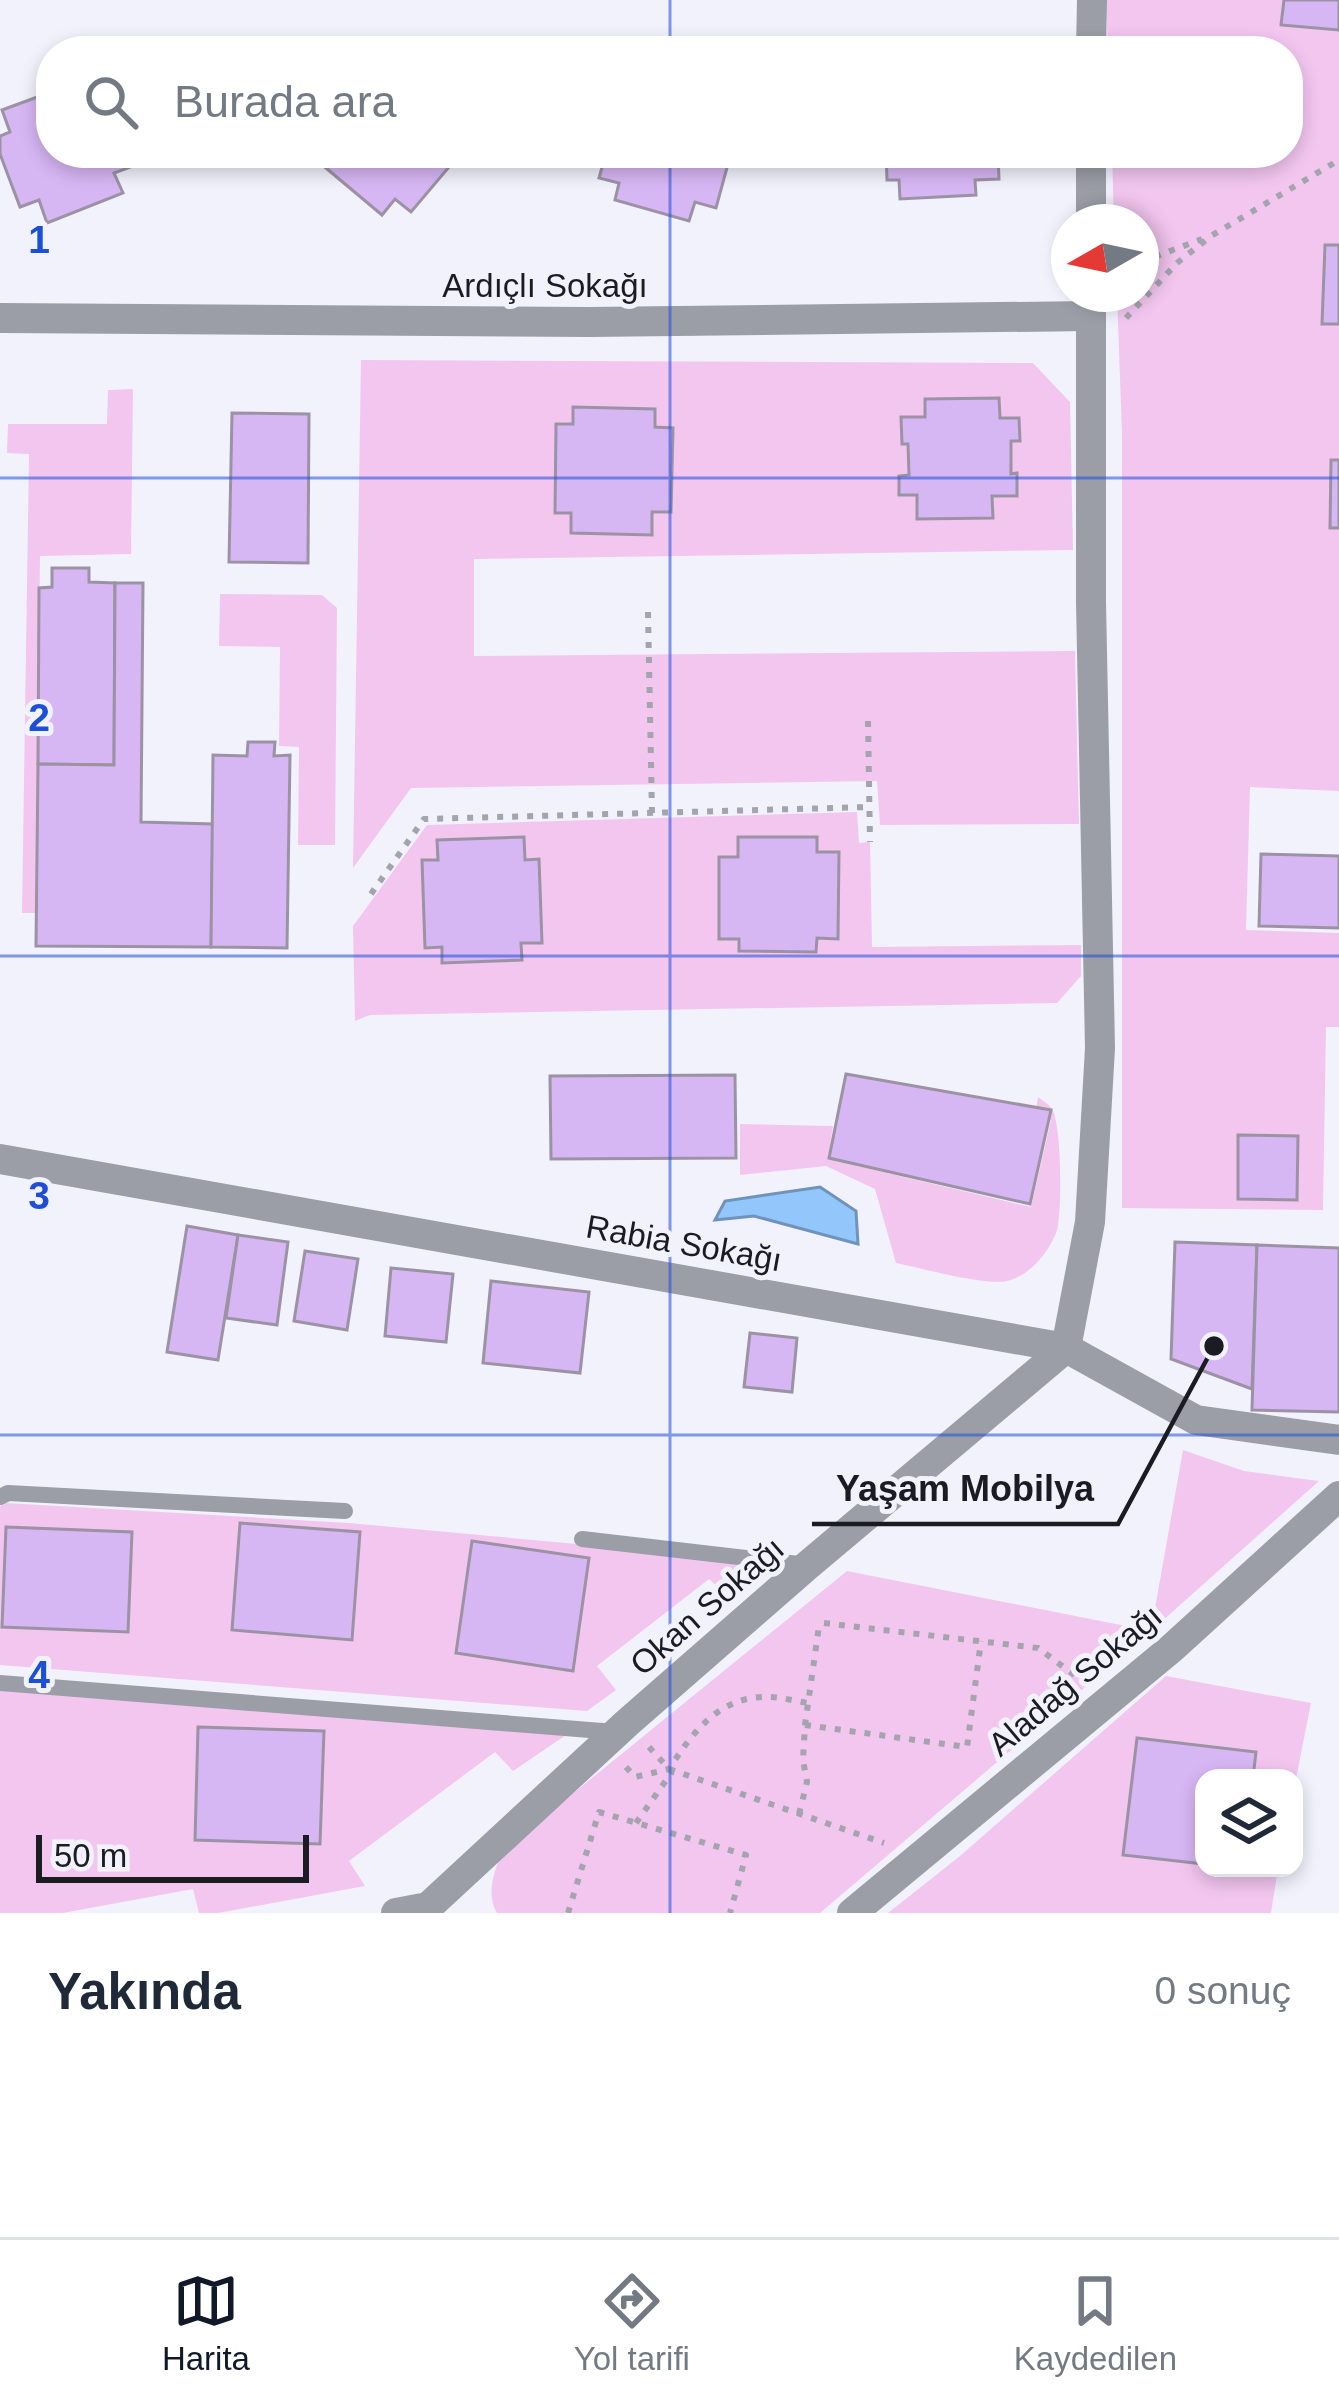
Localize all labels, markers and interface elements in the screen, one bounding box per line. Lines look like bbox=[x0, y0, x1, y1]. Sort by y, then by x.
search box bbox=[36, 36, 1303, 168]
icon: search bbox=[78, 69, 144, 135]
text: Burada ara bbox=[174, 76, 397, 127]
north arrow bbox=[1051, 204, 1159, 312]
text: 1 bbox=[28, 218, 50, 261]
street label: Ardıçlı Sokağı bbox=[442, 267, 648, 304]
text: 2 bbox=[28, 696, 50, 739]
text: 3 bbox=[28, 1174, 50, 1217]
street label: Rabia Sokağı bbox=[583, 1208, 785, 1278]
callout: Yaşam Mobilya bbox=[812, 1452, 1118, 1524]
text: Yaşam Mobilya bbox=[836, 1468, 1095, 1509]
street label: Okan Sokağı bbox=[623, 1529, 791, 1683]
street label: Aladağ Sokağı bbox=[981, 1597, 1169, 1763]
text: 4 bbox=[28, 1653, 50, 1696]
map controls bbox=[1195, 1769, 1303, 1877]
button: layers bbox=[1195, 1769, 1303, 1877]
scale bar bbox=[36, 1829, 309, 1882]
text: 50 m bbox=[54, 1837, 127, 1874]
text: Yakında bbox=[48, 1963, 241, 2020]
text: 0 sonuç bbox=[1154, 1969, 1291, 2012]
tab: Harita bbox=[162, 2268, 250, 2378]
tab: Yol tarifi bbox=[574, 2268, 690, 2378]
tab: Kaydedilen bbox=[1014, 2268, 1177, 2378]

